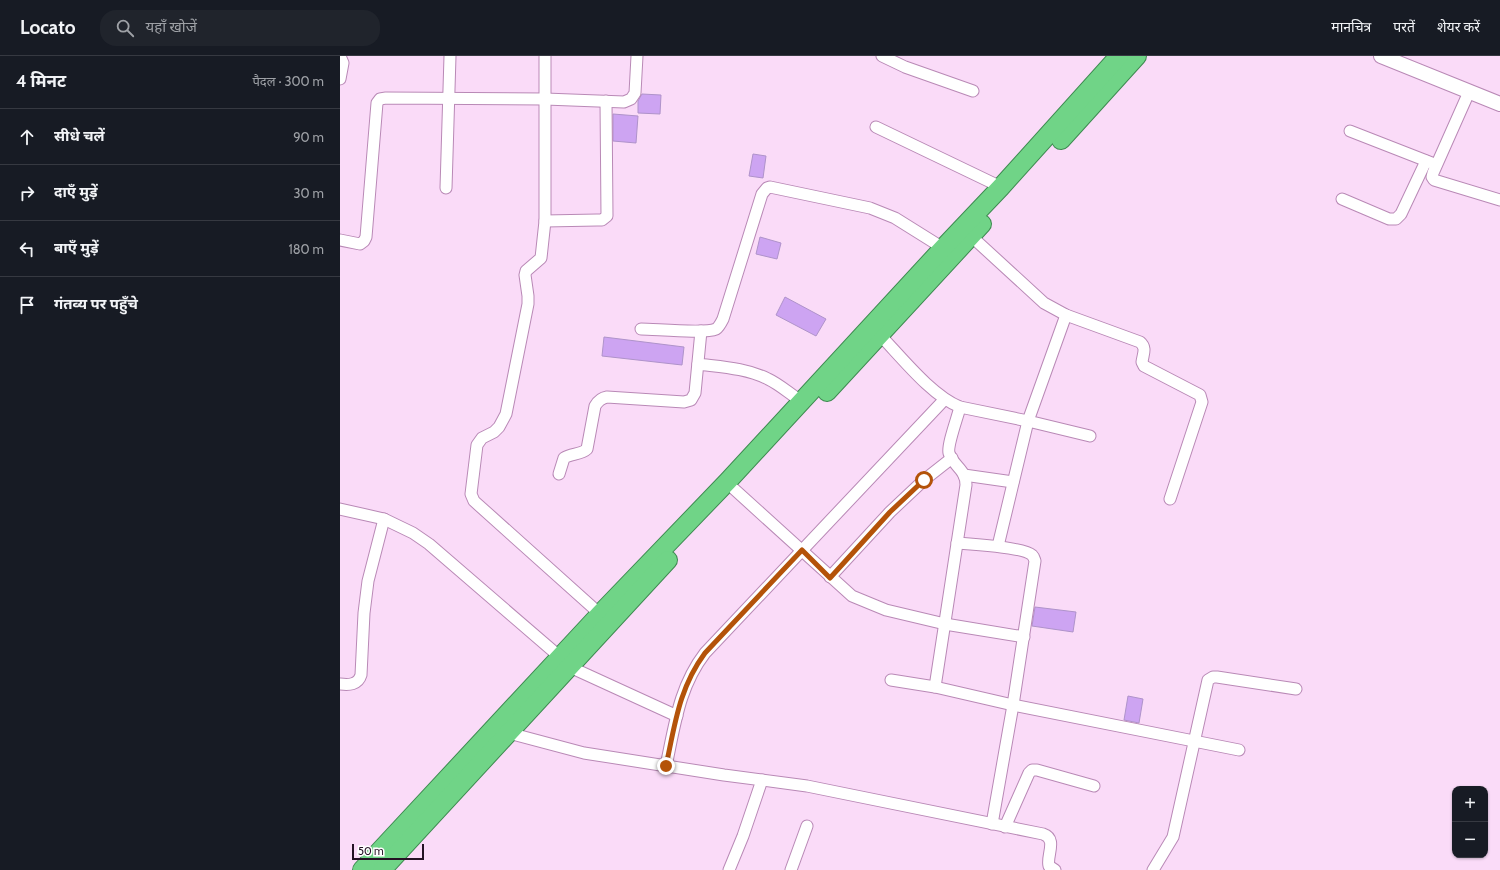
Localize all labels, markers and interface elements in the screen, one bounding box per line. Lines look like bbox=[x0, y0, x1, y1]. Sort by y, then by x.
search box bbox=[100, 10, 380, 46]
text: Locato bbox=[20, 16, 76, 39]
icon: search bbox=[114, 17, 136, 39]
text: यहाँ खोजें bbox=[146, 18, 197, 36]
text: मानचित्र bbox=[1331, 18, 1371, 36]
text: परतें bbox=[1393, 18, 1415, 36]
text: शेयर करें bbox=[1437, 18, 1480, 36]
text: 4 मिनट bbox=[16, 71, 66, 91]
text: पैदल · 300 m bbox=[252, 73, 324, 89]
icon: ahead bbox=[16, 126, 38, 148]
text: सीधे चलें bbox=[54, 127, 105, 145]
text: 90 m bbox=[293, 129, 324, 145]
icon: right bbox=[16, 182, 38, 204]
text: दाएँ मुड़ें bbox=[54, 183, 98, 201]
text: 30 m bbox=[294, 185, 324, 201]
icon: left bbox=[16, 238, 38, 260]
text: बाएँ मुड़ें bbox=[54, 239, 99, 257]
text: 180 m bbox=[288, 241, 324, 257]
icon: arrive bbox=[16, 294, 38, 316]
text: गंतव्य पर पहुँचे bbox=[54, 295, 138, 313]
route start bbox=[915, 471, 933, 489]
route end bbox=[657, 757, 675, 775]
map controls bbox=[1452, 786, 1488, 858]
button: + bbox=[1452, 786, 1488, 822]
button: − bbox=[1452, 822, 1488, 858]
scale bar bbox=[352, 842, 424, 861]
text: 50 m bbox=[358, 844, 384, 858]

